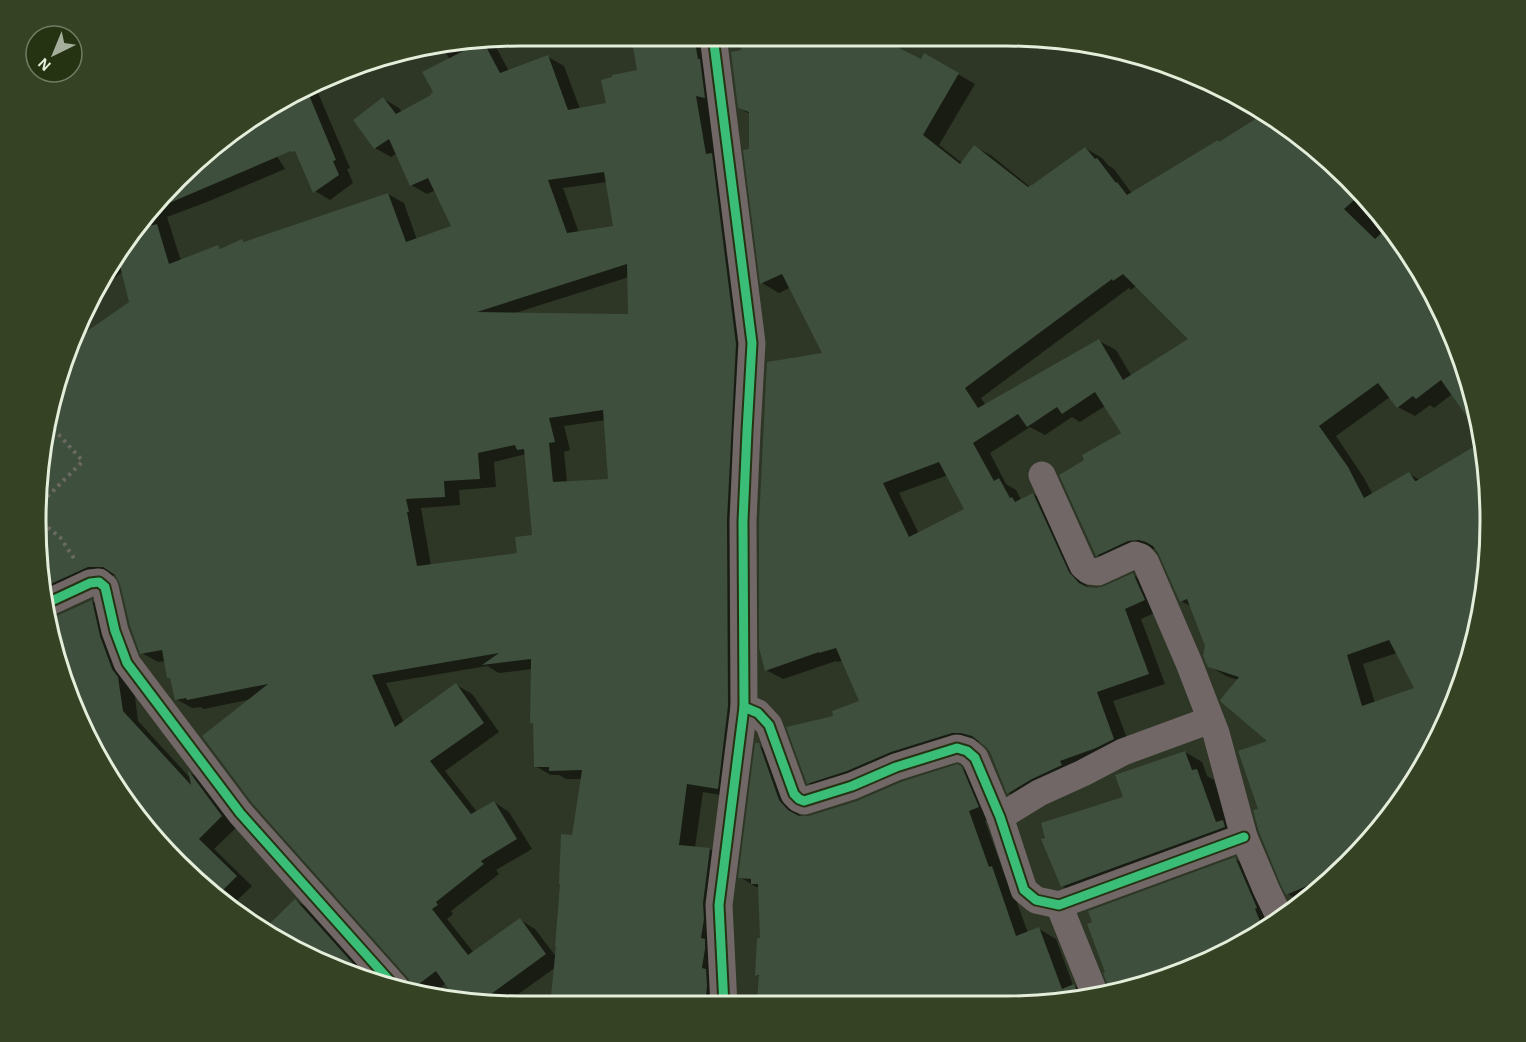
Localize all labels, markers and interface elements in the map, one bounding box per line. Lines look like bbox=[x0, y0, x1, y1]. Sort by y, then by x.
north arrow bbox=[24, 24, 84, 84]
text: N bbox=[35, 55, 54, 74]

